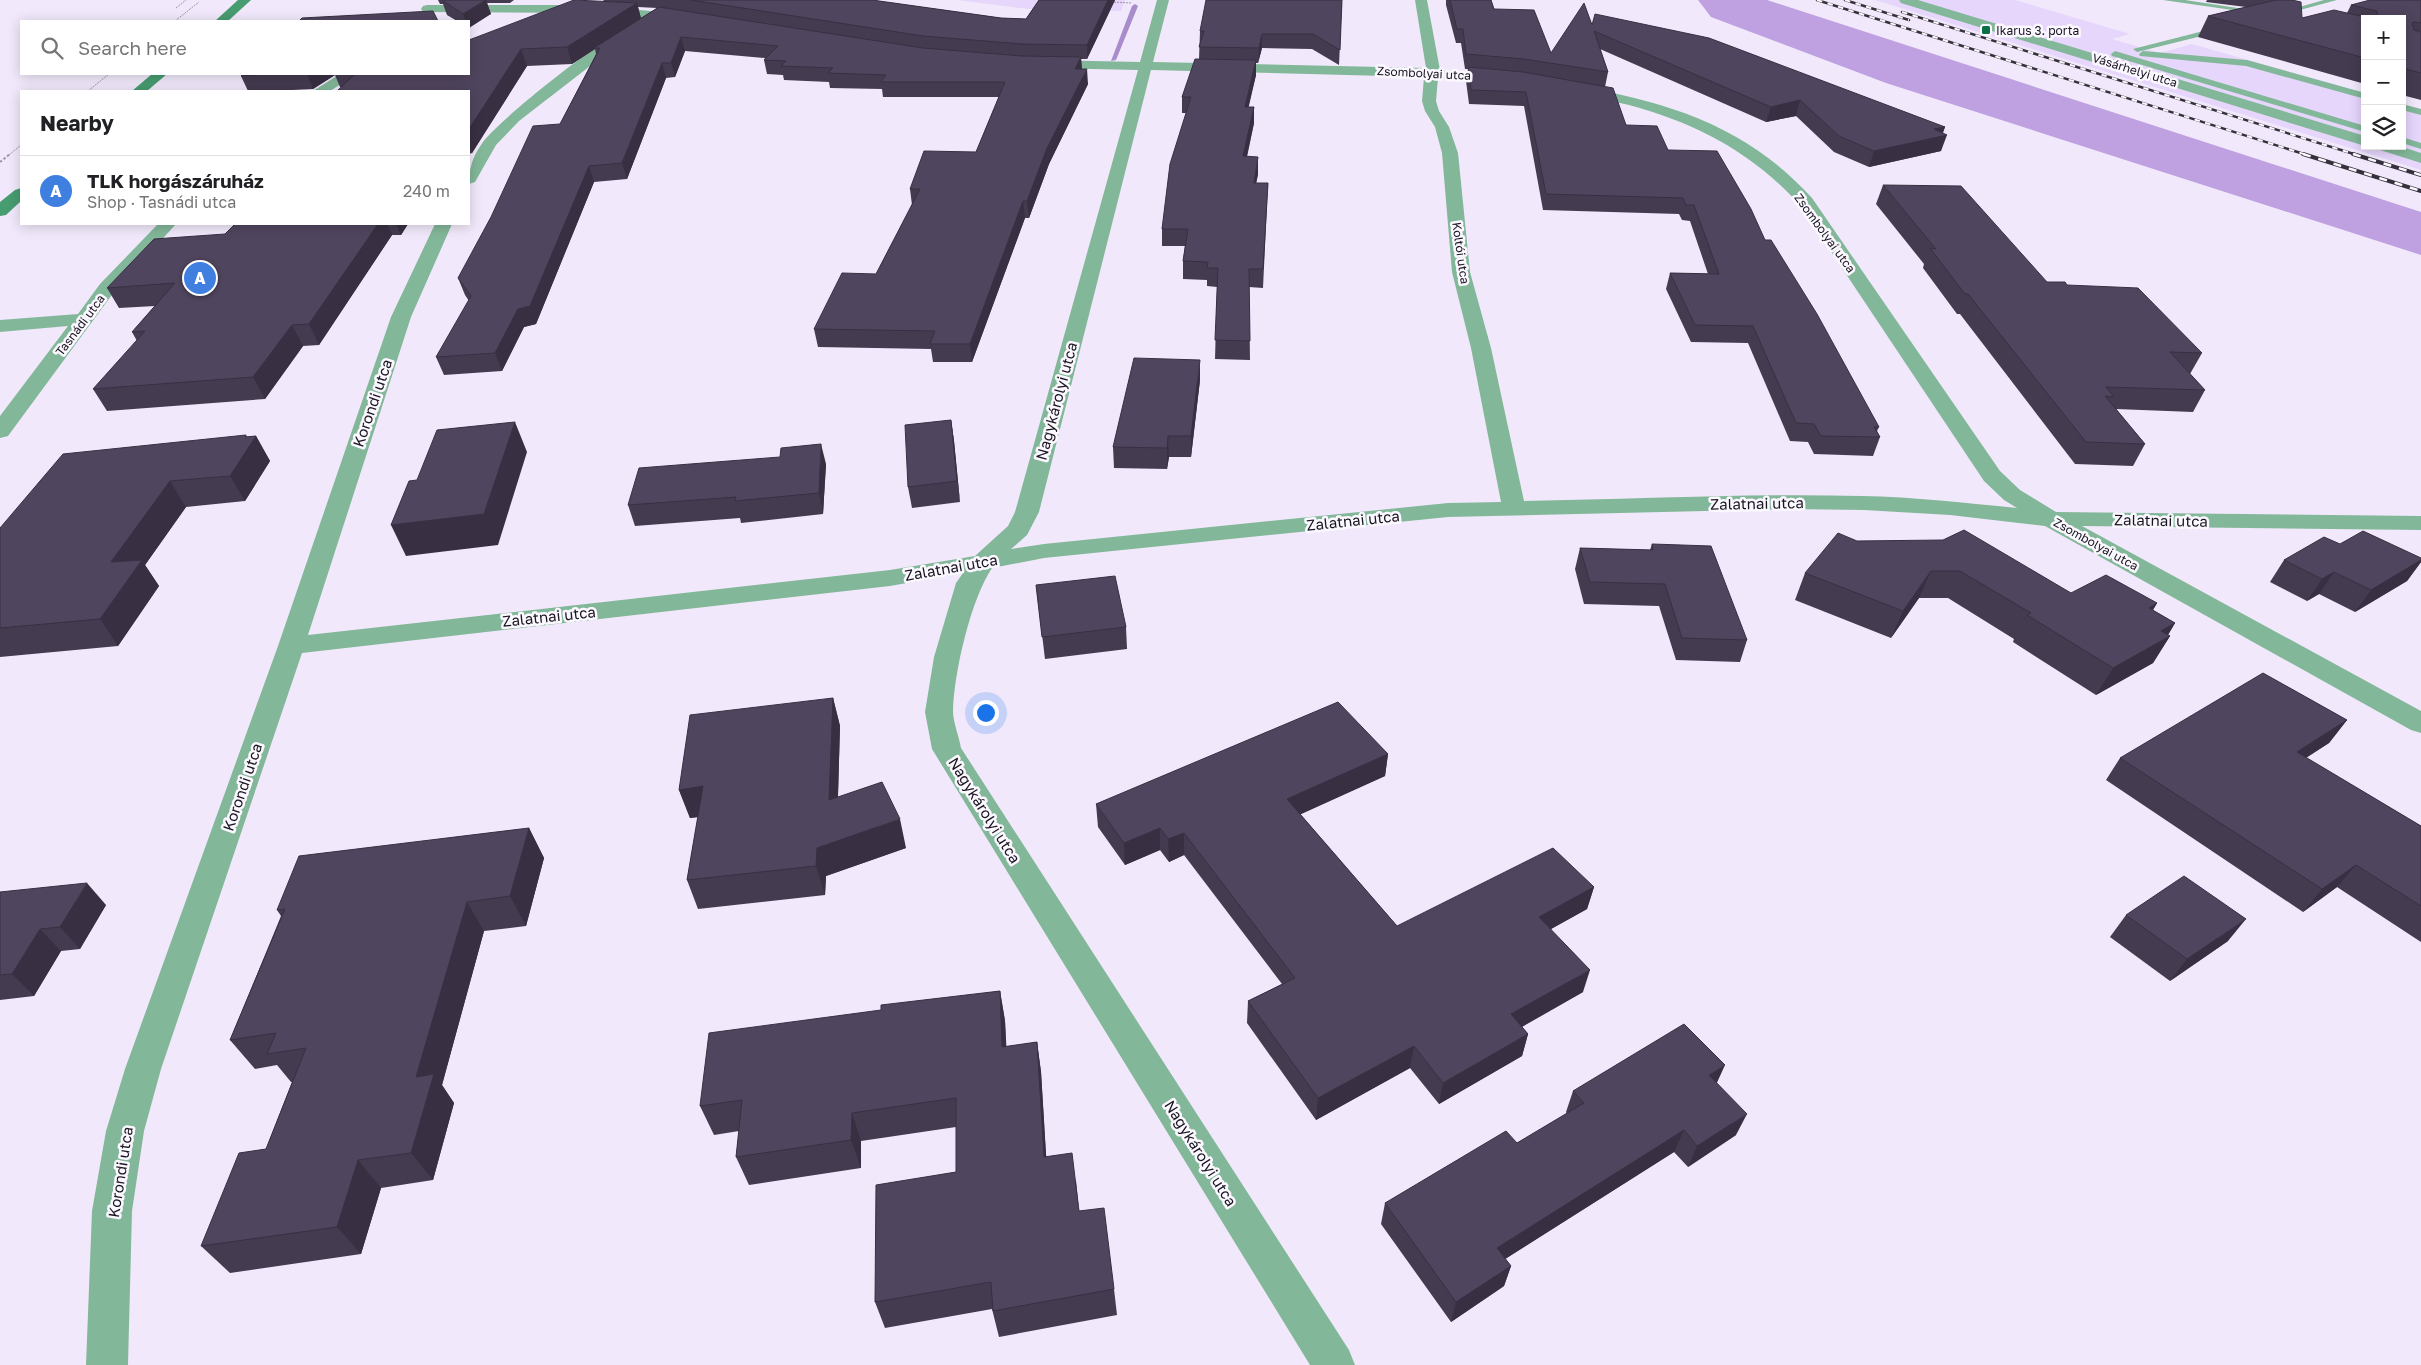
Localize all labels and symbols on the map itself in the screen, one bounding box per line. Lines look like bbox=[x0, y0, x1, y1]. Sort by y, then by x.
place label: Ikarus 3. porta bbox=[1996, 23, 2079, 38]
marker: Ikarus 3. porta bbox=[1980, 24, 1992, 36]
street label: Vásárhelyi utca bbox=[2091, 50, 2179, 90]
street label: Zsombolyai utca bbox=[1377, 63, 1471, 83]
street label: Zsombolyai utca bbox=[1791, 190, 1859, 276]
street label: Koltói utca bbox=[1449, 221, 1473, 285]
pin: A bbox=[184, 259, 216, 297]
street label: Tasnádi utca bbox=[52, 291, 108, 359]
street label: Nagykárolyi utca bbox=[1032, 340, 1080, 462]
street label: Korondi utca bbox=[349, 357, 395, 449]
street label: Zalatnai utca bbox=[1710, 493, 1804, 513]
street label: Zalatnai utca bbox=[1305, 506, 1401, 534]
street label: Zalatnai utca bbox=[2114, 510, 2208, 530]
street label: Zsombolyai utca bbox=[2051, 515, 2141, 573]
street label: Zalatnai utca bbox=[903, 550, 999, 584]
street label: Zalatnai utca bbox=[501, 602, 597, 630]
your location bbox=[973, 700, 999, 726]
street label: Korondi utca bbox=[219, 741, 265, 833]
street label: Nagykárolyi utca bbox=[945, 754, 1025, 866]
street label: Nagykárolyi utca bbox=[1161, 1097, 1241, 1209]
street label: Korondi utca bbox=[104, 1125, 136, 1219]

